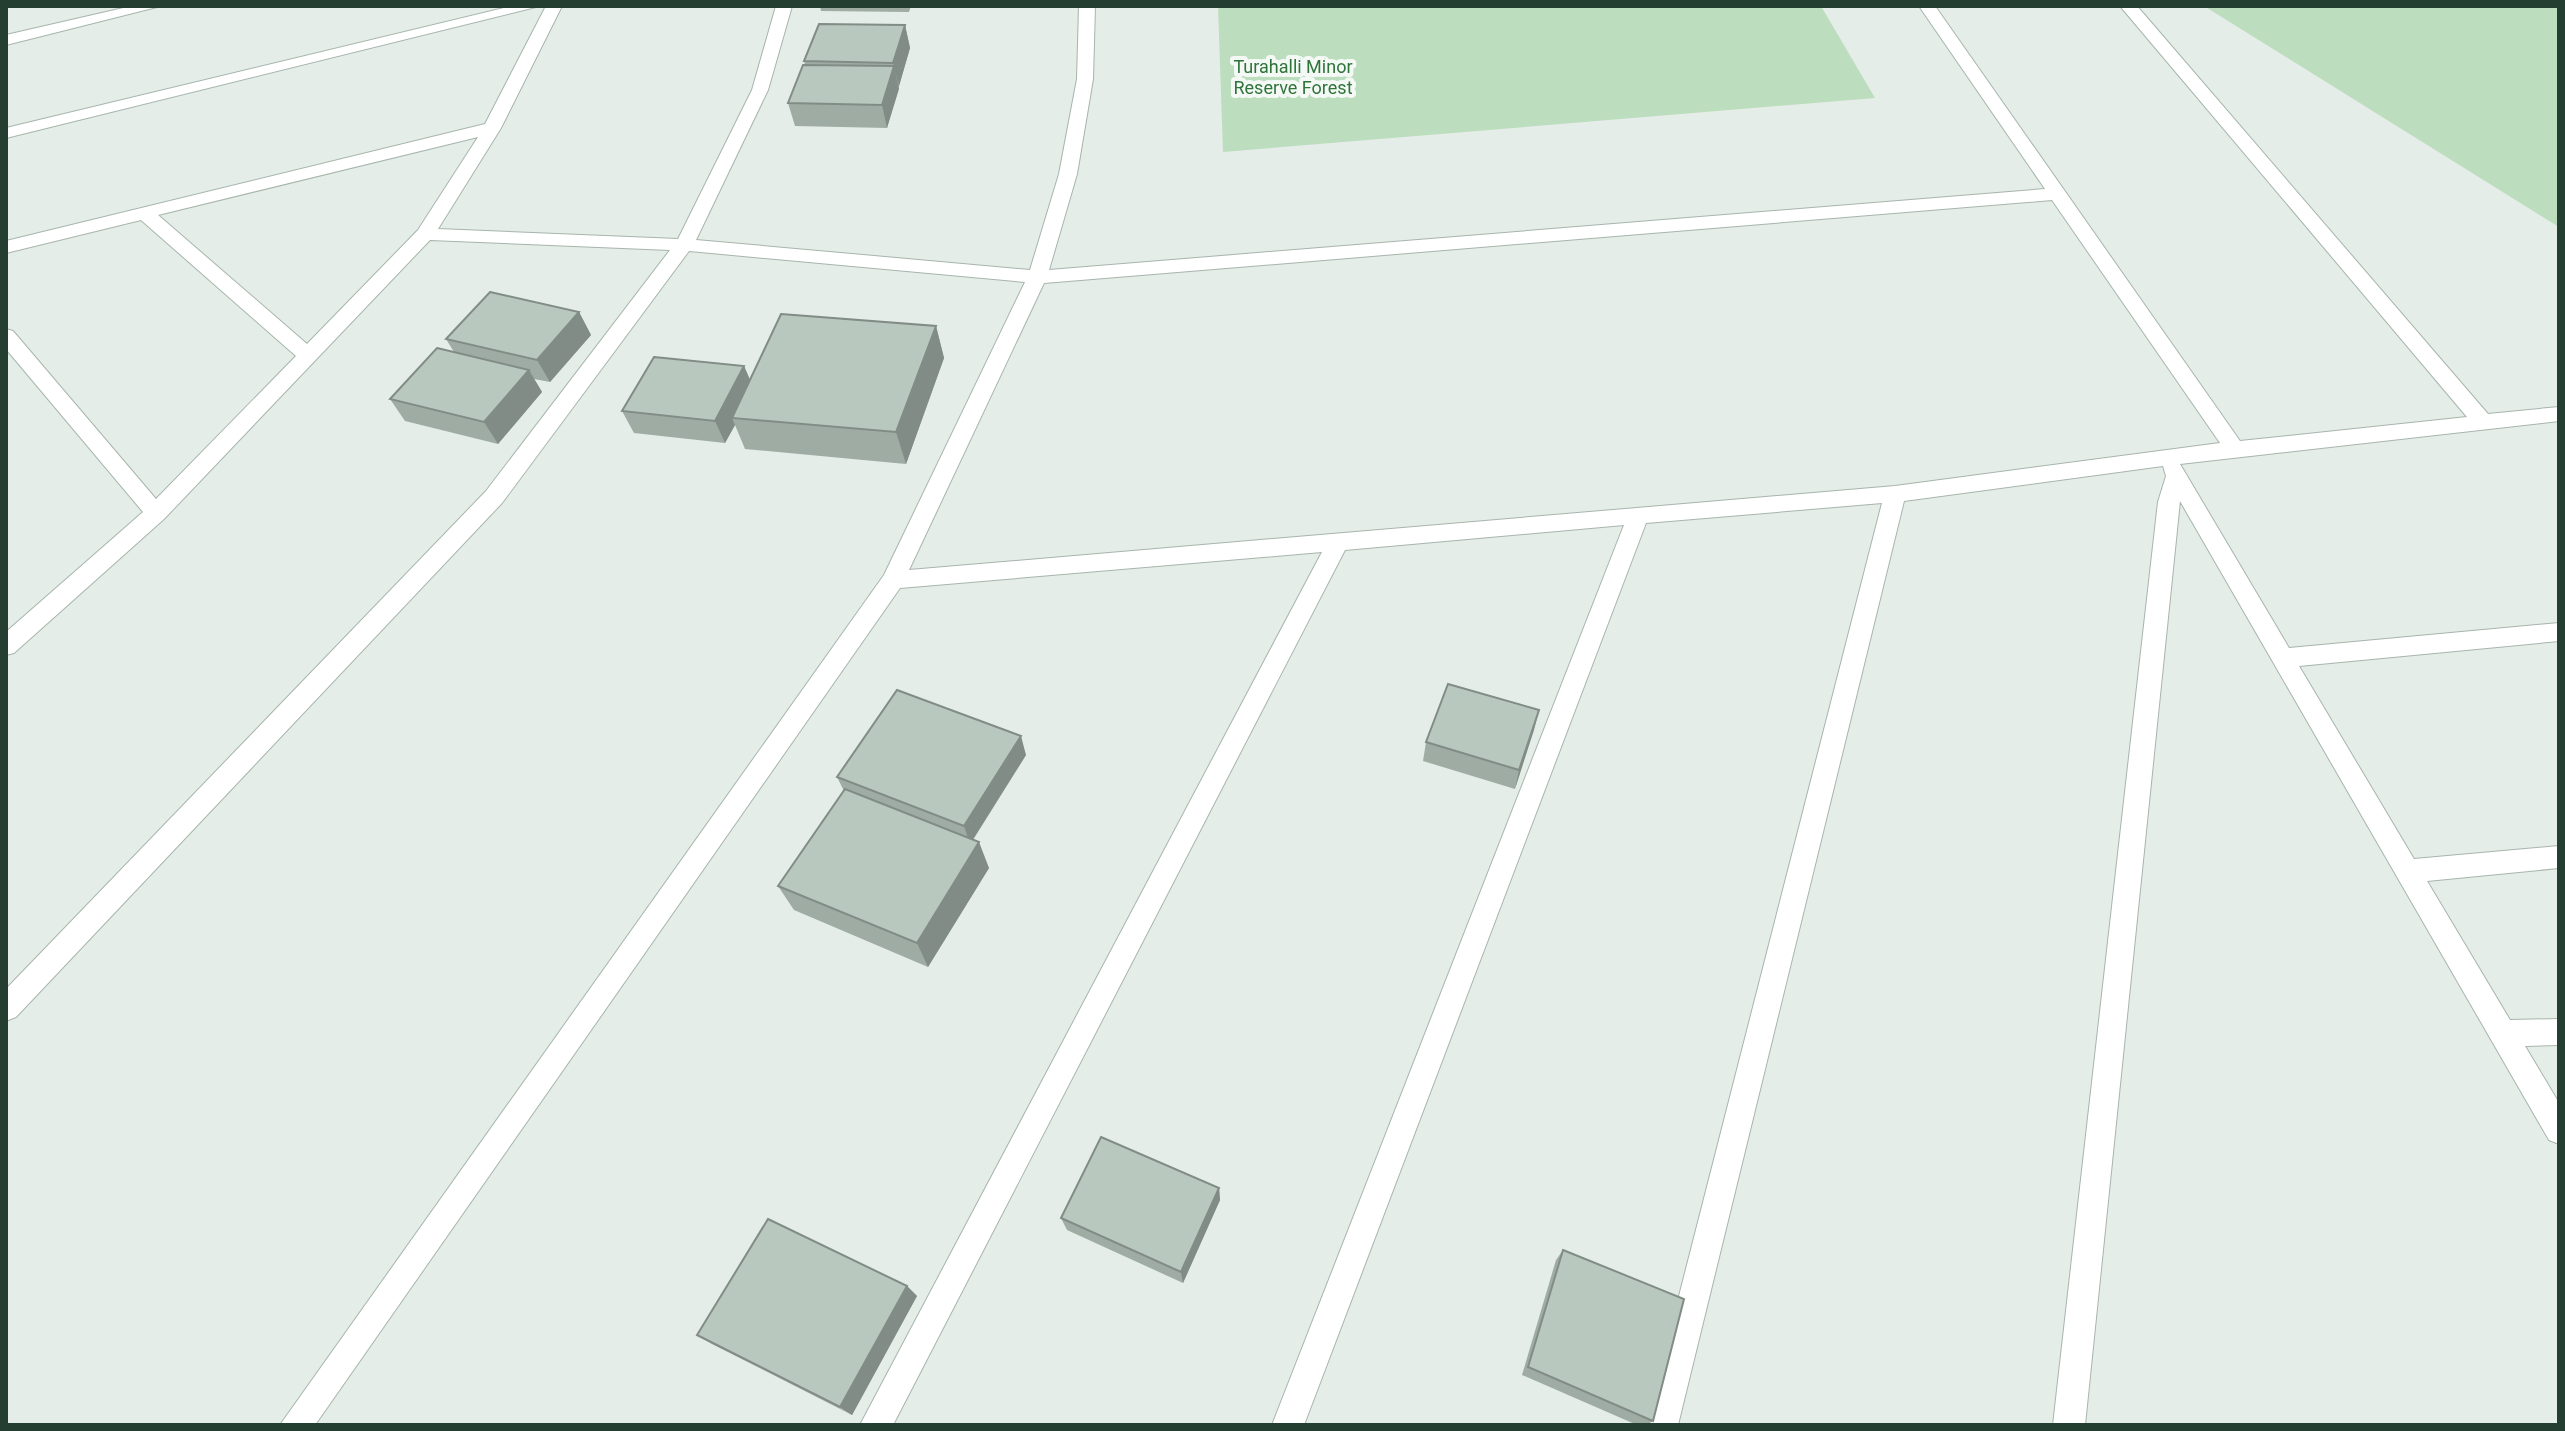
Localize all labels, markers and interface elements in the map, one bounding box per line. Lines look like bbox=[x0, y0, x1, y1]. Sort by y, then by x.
park label: Turahalli Minor Reserve Forest bbox=[1233, 56, 1353, 98]

